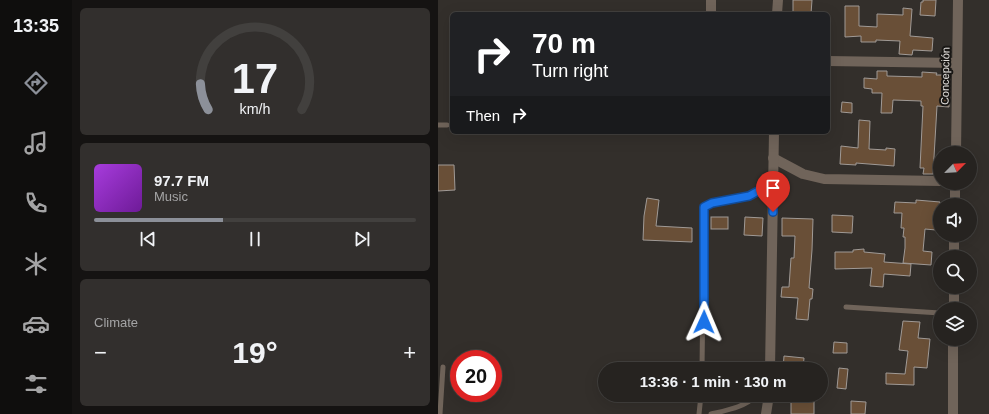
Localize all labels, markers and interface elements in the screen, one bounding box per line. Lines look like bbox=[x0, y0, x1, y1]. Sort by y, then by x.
text: 13:35 bbox=[13, 16, 59, 36]
icon: right bbox=[466, 28, 518, 80]
text: 70 m bbox=[532, 28, 596, 59]
street label: Concepción bbox=[938, 47, 952, 105]
text: 17 bbox=[232, 54, 278, 101]
text: Turn right bbox=[532, 61, 608, 81]
icon: directions bbox=[22, 69, 50, 97]
text: km/h bbox=[240, 100, 271, 116]
icon: right bbox=[508, 104, 530, 126]
text: Then bbox=[466, 107, 500, 124]
icon: music bbox=[22, 129, 50, 157]
north arrow bbox=[933, 146, 977, 190]
map controls bbox=[933, 146, 977, 346]
pin bbox=[756, 171, 790, 212]
text: 97.7 FM bbox=[154, 172, 209, 189]
icon: arrive bbox=[762, 177, 784, 199]
icon: phone bbox=[22, 189, 50, 217]
text: Music bbox=[154, 189, 188, 204]
button: sound bbox=[933, 198, 977, 242]
icon: previous bbox=[137, 228, 159, 250]
icon: pause bbox=[244, 228, 266, 250]
icon: next bbox=[351, 228, 373, 250]
icon: climate bbox=[22, 250, 50, 278]
button: search bbox=[933, 250, 977, 294]
position arrow bbox=[683, 301, 725, 343]
button: layers bbox=[933, 302, 977, 346]
icon: car bbox=[22, 310, 50, 338]
text: Climate bbox=[94, 315, 138, 330]
text: 19° bbox=[232, 336, 278, 369]
text: − bbox=[94, 340, 107, 365]
text: + bbox=[403, 340, 416, 365]
speed limit sign: 20 bbox=[450, 350, 502, 402]
icon: filters bbox=[22, 370, 50, 398]
text: 13:36 · 1 min · 130 m bbox=[640, 373, 786, 390]

